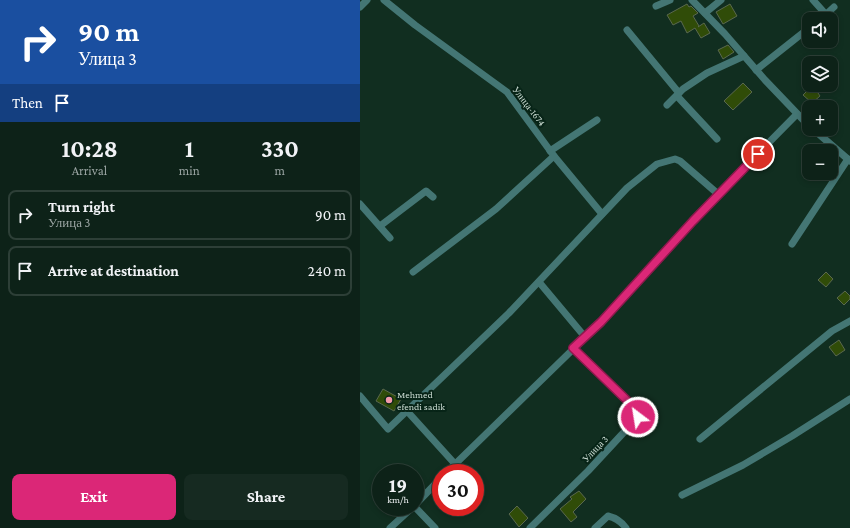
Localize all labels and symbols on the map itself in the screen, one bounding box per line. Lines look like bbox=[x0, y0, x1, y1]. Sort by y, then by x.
street label: Улица-1674 bbox=[510, 84, 548, 128]
pin bbox=[741, 137, 775, 171]
place label: Mehmed efendi sadik bbox=[397, 389, 445, 412]
marker: Mehmed efendi sadik bbox=[384, 395, 394, 405]
position arrow bbox=[617, 396, 659, 438]
street label: Улица 3 bbox=[580, 433, 610, 465]
speed limit sign: 30 bbox=[432, 464, 484, 516]

